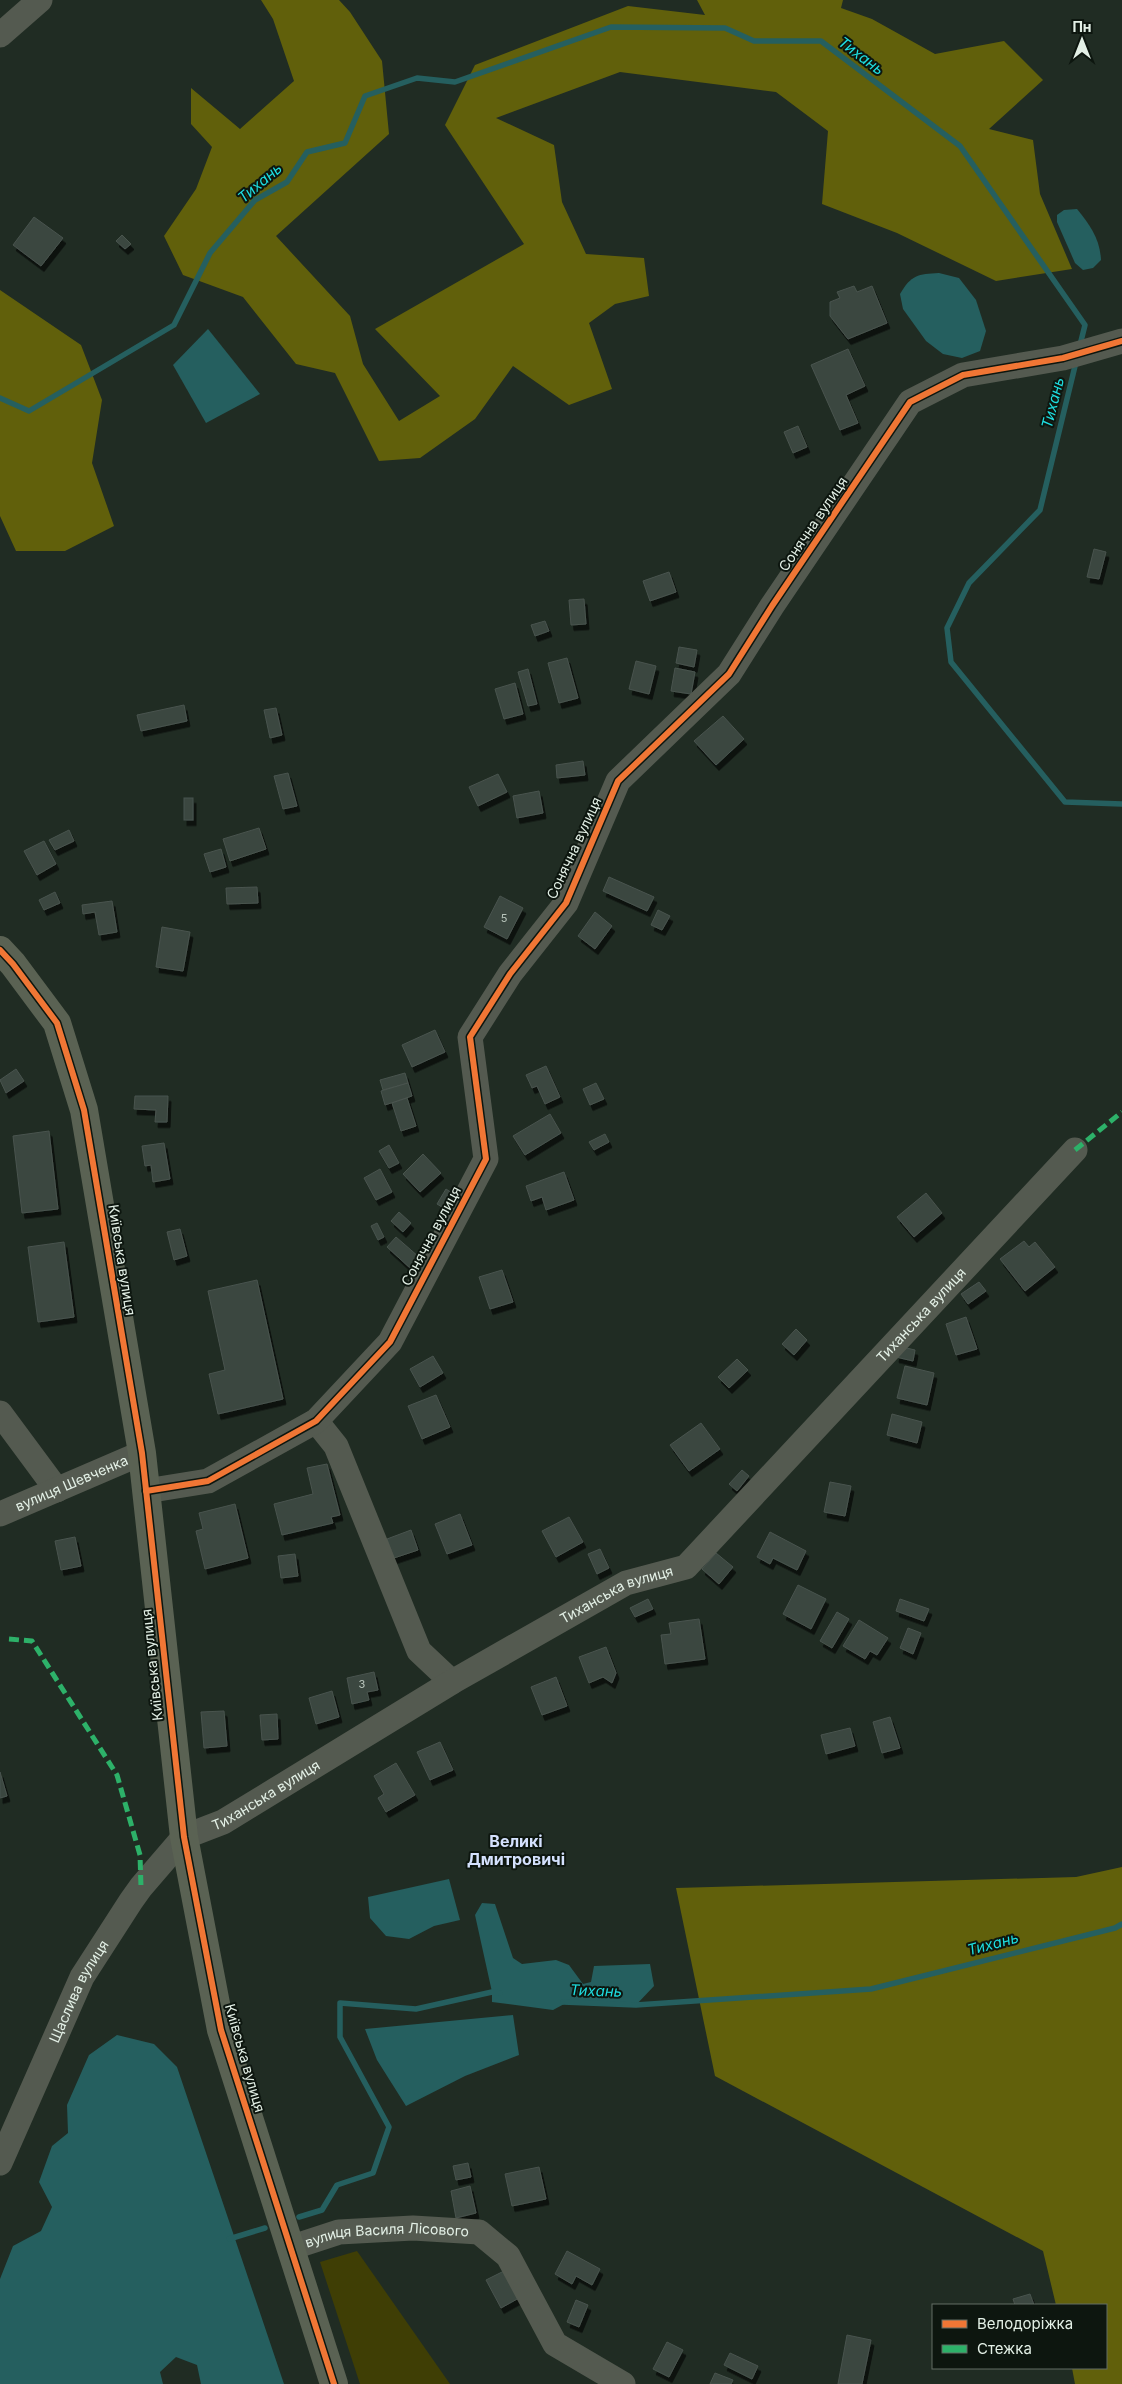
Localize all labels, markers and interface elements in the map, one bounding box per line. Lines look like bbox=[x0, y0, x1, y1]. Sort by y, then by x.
north arrow bbox=[1057, 15, 1107, 65]
text: Пн bbox=[1072, 18, 1092, 35]
water label: Тихань bbox=[835, 32, 888, 79]
water label: Тихань bbox=[234, 159, 286, 207]
water label: Тихань bbox=[1037, 375, 1068, 431]
street label: Сонячна вулиця bbox=[775, 473, 851, 574]
street label: Сонячна вулиця bbox=[543, 794, 605, 901]
house number: 5 bbox=[501, 911, 508, 925]
street label: Сонячна вулиця bbox=[397, 1183, 464, 1289]
street label: Київська вулиця bbox=[105, 1203, 140, 1317]
street label: Тиханська вулиця bbox=[873, 1264, 969, 1365]
street label: вулиця Шевченка bbox=[12, 1451, 130, 1514]
street label: Тиханська вулиця bbox=[556, 1562, 675, 1627]
street label: Київська вулиця bbox=[137, 1608, 166, 1722]
house number: 3 bbox=[359, 1677, 366, 1691]
street label: Тиханська вулиця bbox=[209, 1756, 323, 1834]
district label: Великі Дмитровичі bbox=[467, 1831, 565, 1869]
water label: Тихань bbox=[965, 1928, 1021, 1959]
street label: Щаслива вулиця bbox=[45, 1937, 112, 2045]
water label: Тихань bbox=[570, 1980, 623, 2001]
street label: Київська вулиця bbox=[222, 2002, 269, 2114]
street label: вулиця Василя Лісового bbox=[303, 2219, 470, 2251]
legend bbox=[932, 2304, 1107, 2369]
text: Велодоріжка bbox=[977, 2314, 1073, 2333]
text: Стежка bbox=[977, 2339, 1032, 2358]

